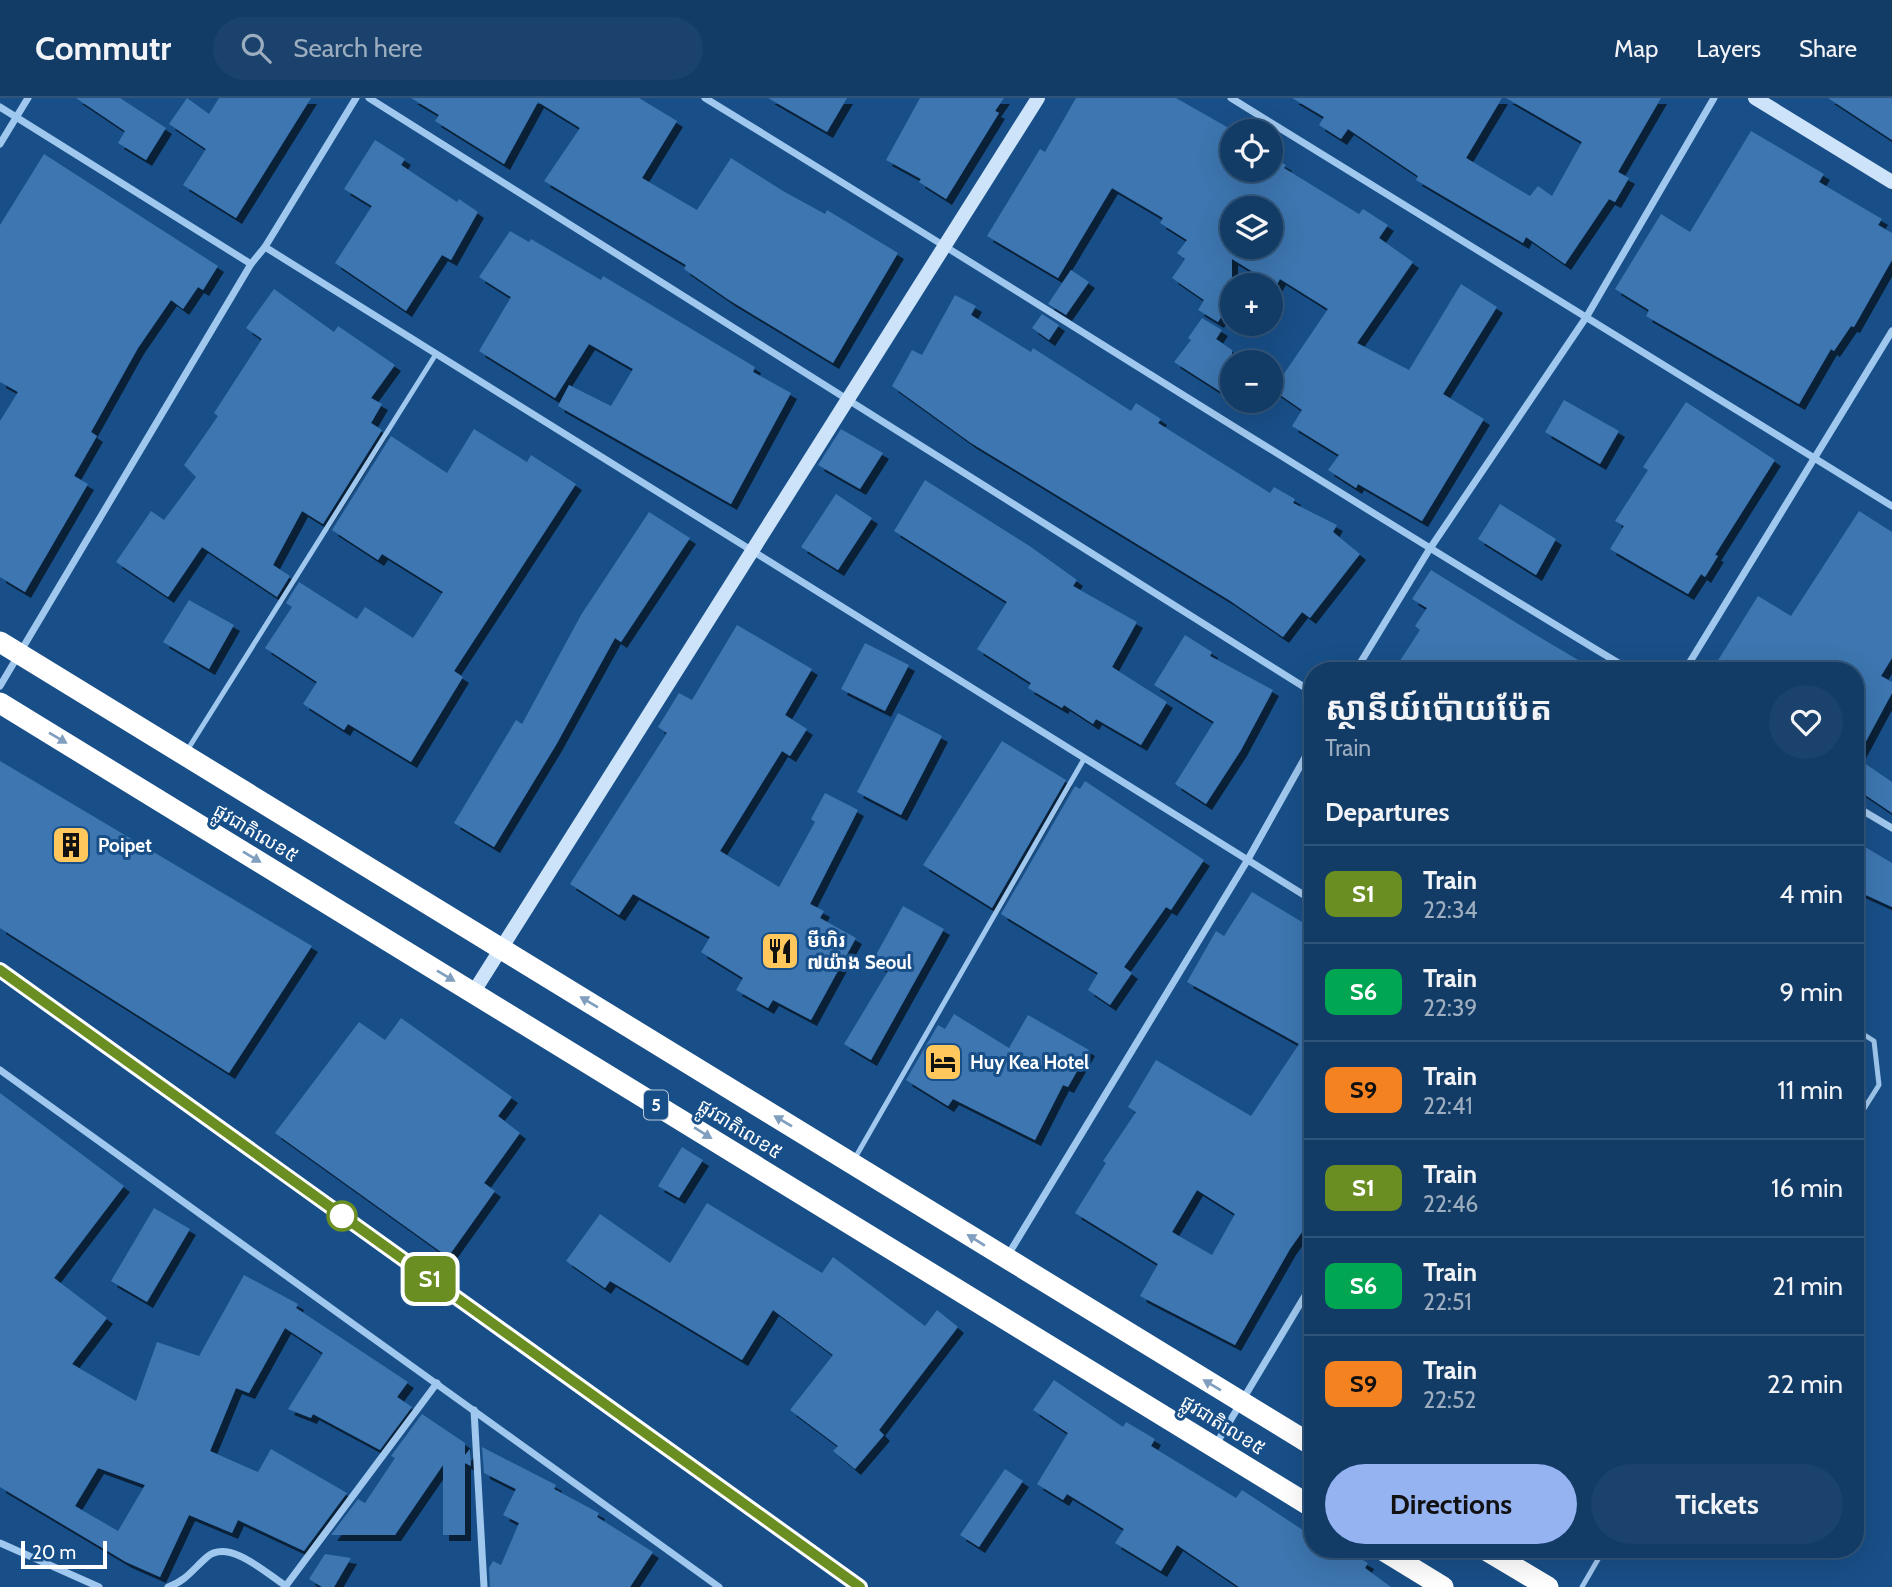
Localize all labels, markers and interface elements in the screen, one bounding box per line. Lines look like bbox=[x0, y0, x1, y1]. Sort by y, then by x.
search box bbox=[213, 17, 703, 80]
text: Commutr bbox=[35, 28, 171, 68]
icon: search bbox=[237, 29, 275, 67]
text: Search here bbox=[293, 32, 422, 64]
text: Map bbox=[1614, 34, 1658, 63]
text: Layers bbox=[1696, 34, 1761, 63]
text: Share bbox=[1799, 34, 1857, 63]
map controls bbox=[1220, 119, 1283, 413]
button: locate bbox=[1220, 119, 1283, 182]
button: layers bbox=[1220, 196, 1283, 259]
button: + bbox=[1220, 273, 1283, 336]
button: − bbox=[1220, 350, 1283, 413]
button: heart bbox=[1769, 685, 1843, 759]
text: ស្ថានីយ៍ប៉ោយប៉ែត bbox=[1325, 688, 1552, 728]
one-way arrow bbox=[49, 732, 68, 745]
text: Train bbox=[1325, 734, 1371, 762]
text: Departures bbox=[1325, 796, 1449, 828]
street label: ផ្លូវជាតិលេខ៥ bbox=[206, 799, 303, 872]
building icon: Poipet bbox=[50, 824, 92, 866]
place label: Poipet bbox=[98, 834, 152, 857]
one-way arrow bbox=[243, 851, 262, 864]
text: Train bbox=[1423, 864, 1477, 896]
text: 4 min bbox=[1779, 878, 1843, 910]
text: S1 bbox=[1352, 879, 1375, 908]
text: 22:34 bbox=[1423, 896, 1478, 924]
place label: មីហិរ ៧យ៉ាង Seoul bbox=[807, 929, 912, 974]
restaurant icon: មីហិរ ៧យ៉ាង Seoul bbox=[759, 930, 801, 972]
text: Train bbox=[1423, 962, 1477, 994]
one-way arrow bbox=[437, 970, 456, 982]
text: 9 min bbox=[1780, 976, 1843, 1008]
text: S6 bbox=[1350, 977, 1377, 1006]
text: 22:39 bbox=[1423, 994, 1477, 1022]
one-way arrow bbox=[579, 996, 598, 1009]
hotel icon: Huy Kea Hotel bbox=[922, 1041, 964, 1083]
place label: Huy Kea Hotel bbox=[970, 1051, 1089, 1074]
text: Train bbox=[1423, 1060, 1477, 1092]
text: 11 min bbox=[1777, 1074, 1843, 1106]
text: S9 bbox=[1350, 1075, 1377, 1104]
road number: 5 bbox=[644, 1090, 668, 1120]
text: 22:41 bbox=[1423, 1092, 1473, 1120]
street label: ផ្លូវជាតិលេខ៥ bbox=[691, 1094, 786, 1169]
one-way arrow bbox=[773, 1115, 792, 1128]
one-way arrow bbox=[693, 1127, 712, 1140]
text: Train bbox=[1423, 1158, 1477, 1190]
text: 16 min bbox=[1771, 1172, 1843, 1204]
text: S1 bbox=[1352, 1173, 1375, 1202]
text: 22:46 bbox=[1423, 1190, 1478, 1218]
unlabelled marker bbox=[327, 1201, 357, 1231]
one-way arrow bbox=[967, 1234, 986, 1247]
line badge: S1 bbox=[398, 1256, 462, 1302]
text: Train bbox=[1423, 1256, 1477, 1288]
text: S1 bbox=[419, 1264, 441, 1293]
text: 21 min bbox=[1772, 1270, 1843, 1302]
text: S6 bbox=[1350, 1271, 1377, 1300]
text: 22:51 bbox=[1423, 1288, 1472, 1316]
text: Train bbox=[1423, 1354, 1477, 1386]
text: 22 min bbox=[1767, 1368, 1843, 1400]
text: S9 bbox=[1350, 1369, 1377, 1398]
one-way arrow bbox=[1203, 1378, 1222, 1391]
text: 22:52 bbox=[1423, 1386, 1476, 1414]
street label: ផ្លូវជាតិលេខ៥ bbox=[1174, 1390, 1269, 1465]
button: Directions bbox=[1325, 1464, 1577, 1544]
button: Tickets bbox=[1591, 1464, 1843, 1544]
scale bar bbox=[21, 1538, 107, 1570]
text: 20 m bbox=[32, 1541, 76, 1564]

